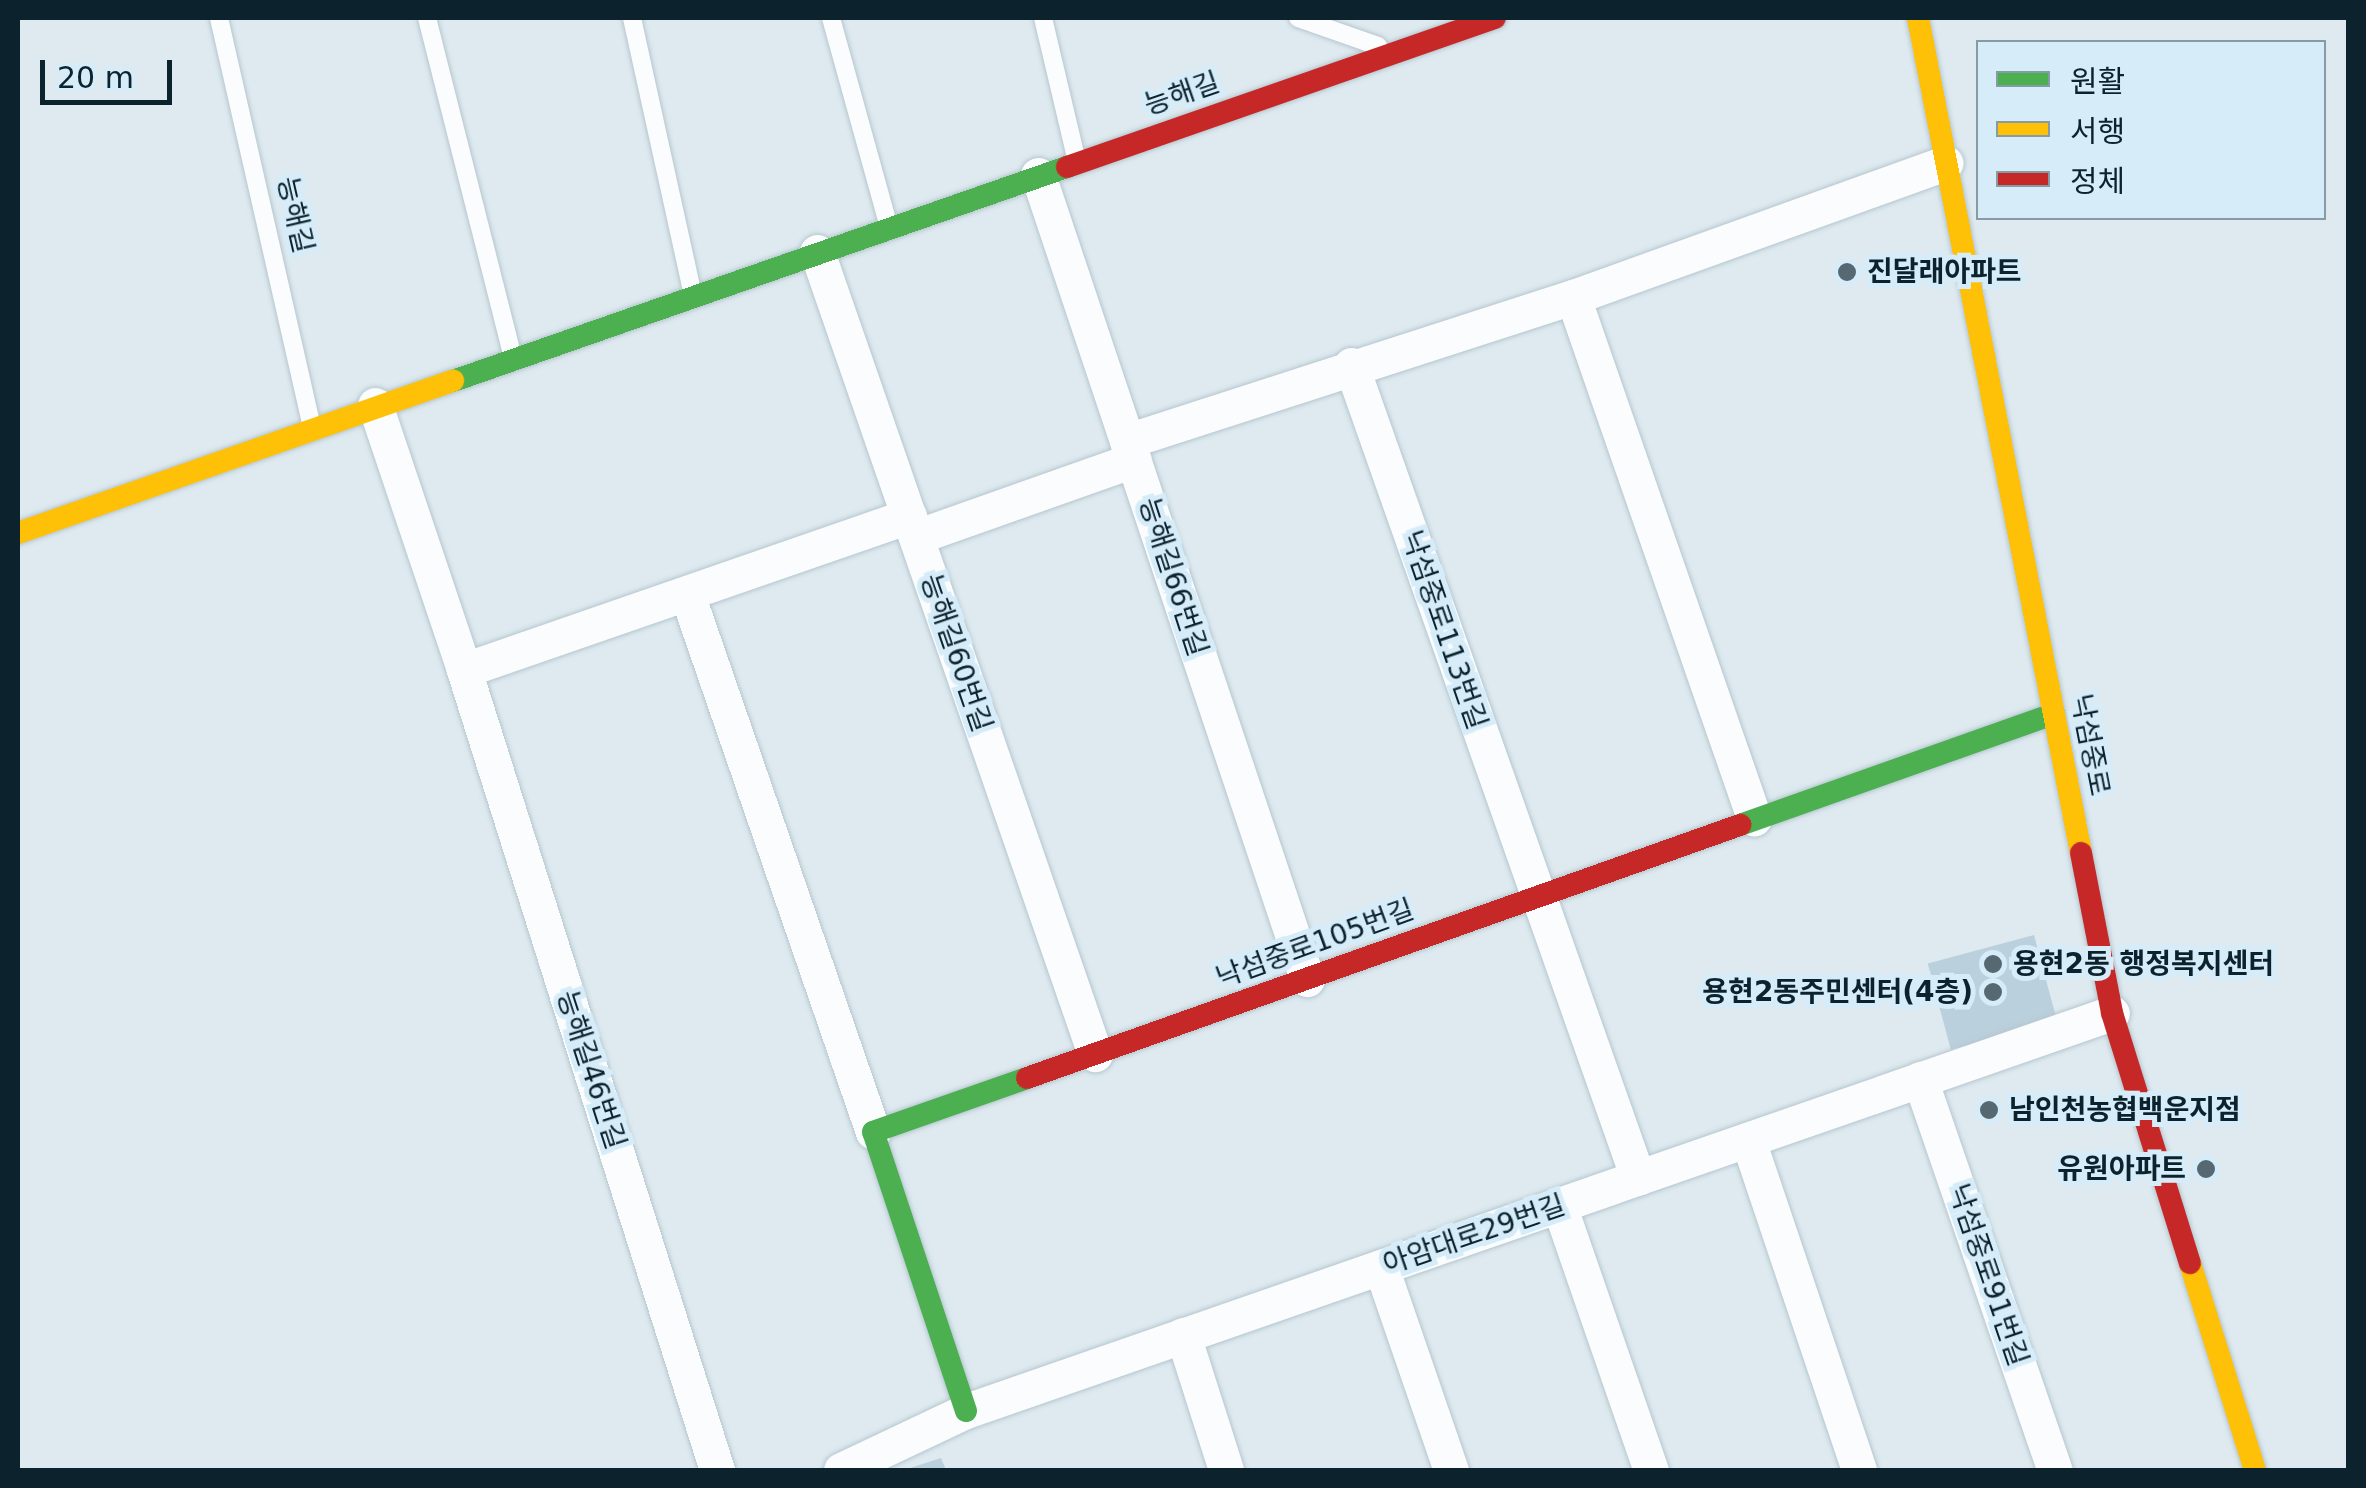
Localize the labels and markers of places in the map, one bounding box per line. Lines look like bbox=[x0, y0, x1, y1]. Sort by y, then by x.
place label: 진달래아파트 bbox=[1867, 255, 2022, 289]
marker: 진달래아파트 bbox=[1836, 261, 1858, 283]
place label: 용현2동 행정복지센터 bbox=[2013, 947, 2274, 981]
marker: 용현2동 행정복지센터 bbox=[1982, 953, 2004, 975]
place label: 용현2동주민센터(4층) bbox=[1702, 975, 1973, 1009]
marker: 용현2동주민센터(4층) bbox=[1982, 981, 2004, 1003]
place label: 남인천농협백운지점 bbox=[2009, 1093, 2241, 1127]
marker: 남인천농협백운지점 bbox=[1978, 1099, 2000, 1121]
place label: 유원아파트 bbox=[2057, 1152, 2186, 1186]
marker: 유원아파트 bbox=[2195, 1158, 2217, 1180]

